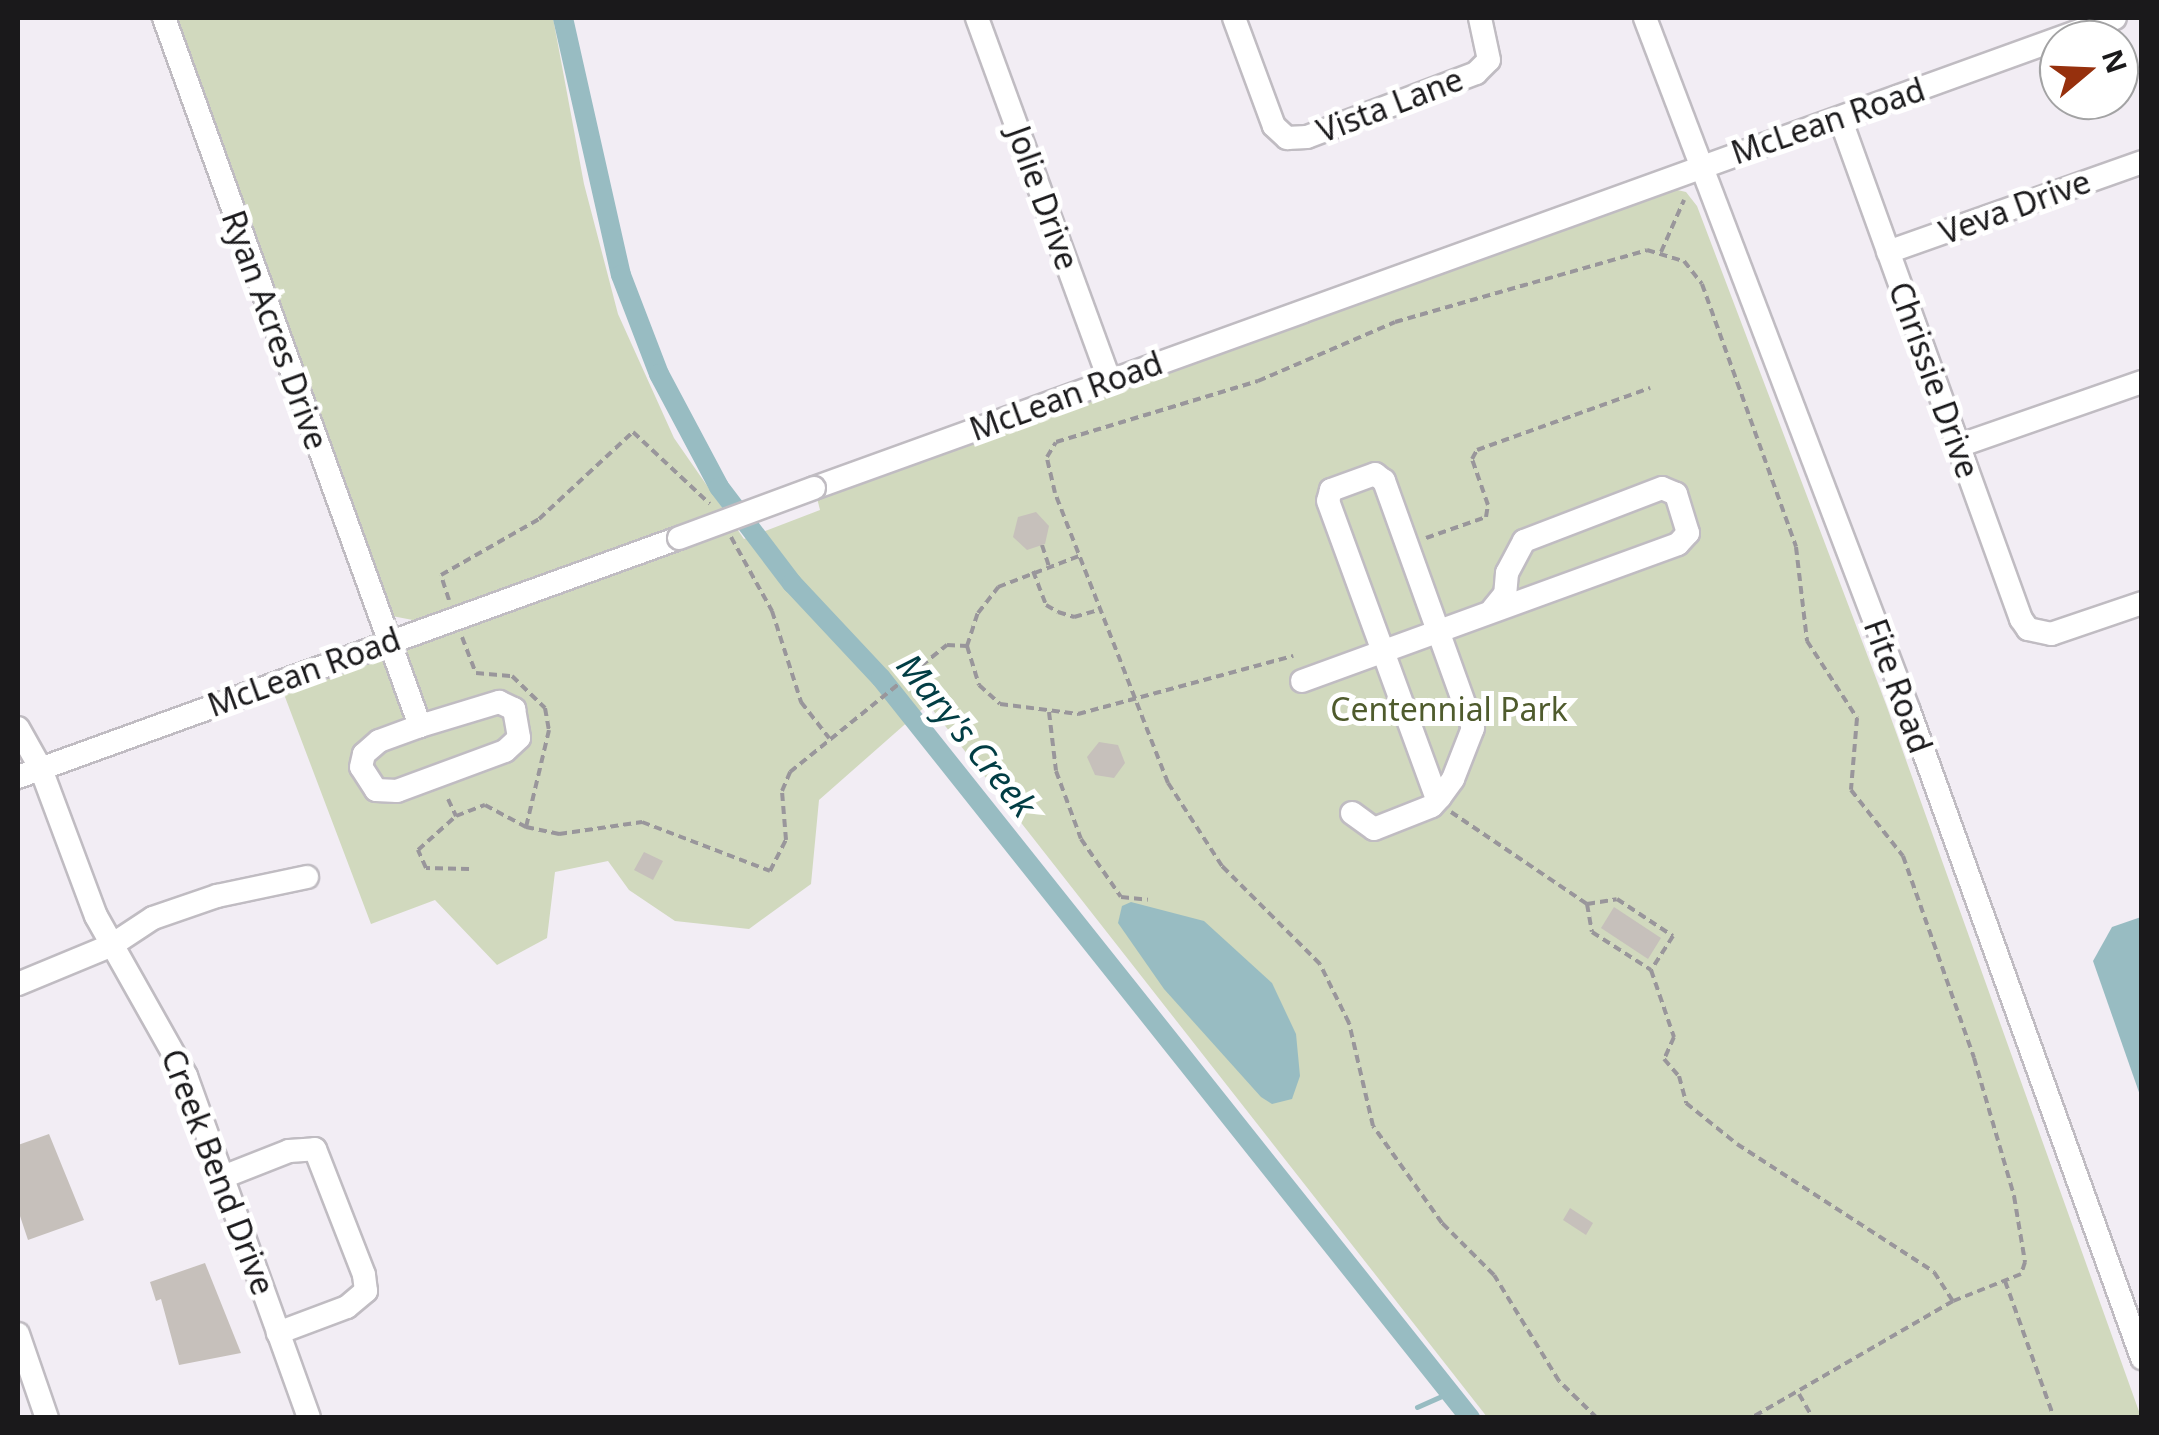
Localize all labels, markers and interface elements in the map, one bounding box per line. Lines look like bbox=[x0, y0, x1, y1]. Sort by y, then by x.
north arrow bbox=[2039, 20, 2139, 120]
text: N bbox=[2094, 44, 2137, 78]
street label: Vista Lane bbox=[1312, 60, 1468, 150]
street label: McLean Road bbox=[1726, 70, 1930, 172]
street label: Jolie Drive bbox=[999, 121, 1087, 275]
street label: Veva Drive bbox=[1934, 162, 2096, 252]
street label: Ryan Acres Drive bbox=[214, 205, 336, 455]
street label: Chrissie Drive bbox=[1881, 277, 1987, 483]
street label: McLean Road bbox=[964, 343, 1168, 449]
street label: Fite Road bbox=[1856, 614, 1940, 758]
street label: McLean Road bbox=[202, 619, 406, 725]
water label: Mary's Creek bbox=[888, 645, 1046, 825]
park label: Centennial Park bbox=[1330, 690, 1568, 728]
street label: Creek Bend Drive bbox=[153, 1044, 283, 1300]

